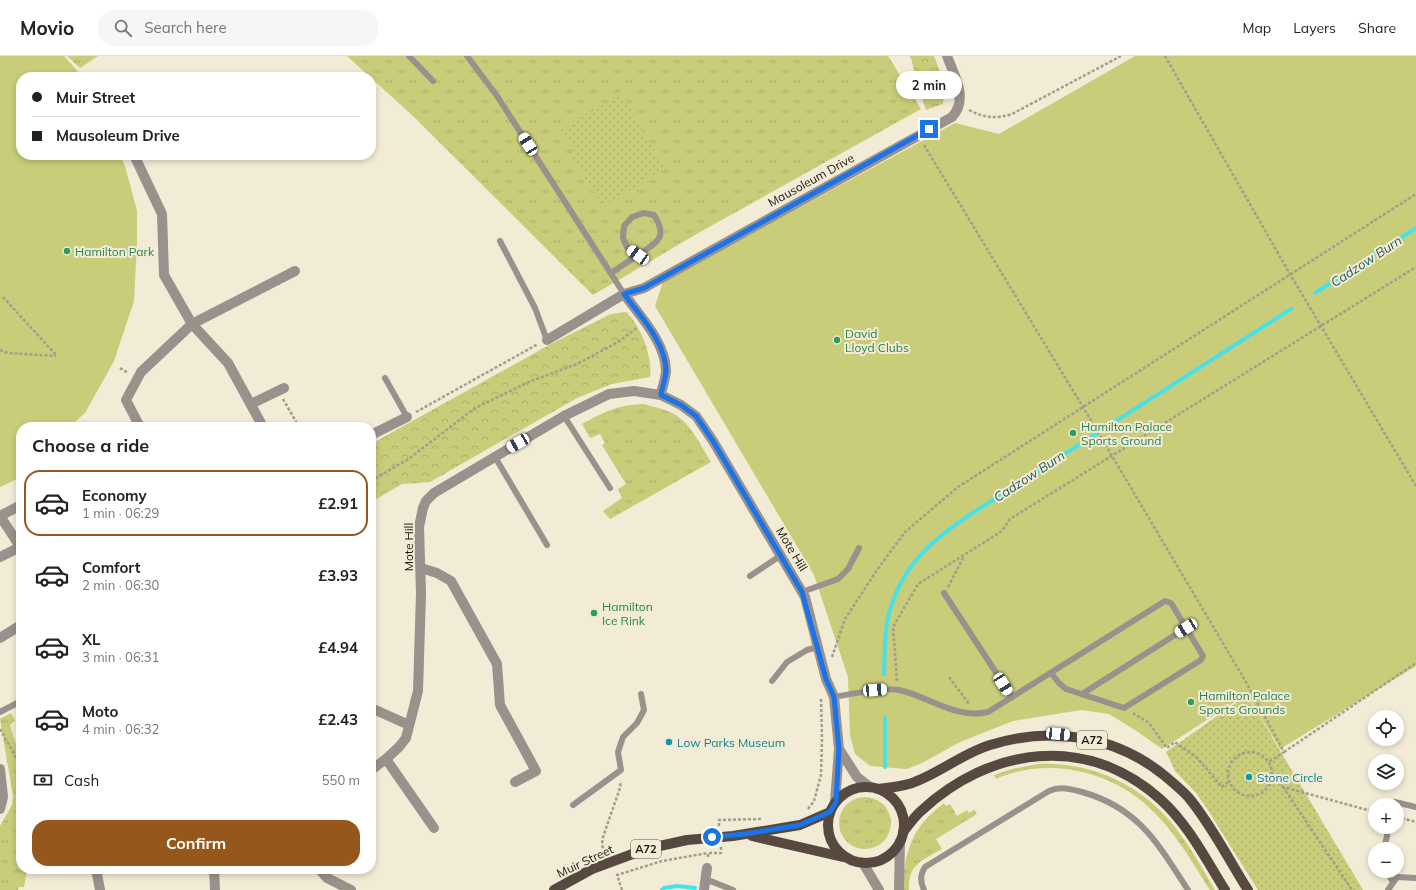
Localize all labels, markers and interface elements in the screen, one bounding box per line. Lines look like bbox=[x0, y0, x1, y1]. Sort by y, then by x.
search box bbox=[98, 10, 378, 46]
text: Movio bbox=[20, 16, 74, 40]
icon: search bbox=[112, 17, 134, 39]
text: Search here bbox=[144, 18, 227, 37]
text: Map bbox=[1242, 19, 1271, 37]
text: Layers bbox=[1293, 19, 1336, 37]
text: Share bbox=[1358, 19, 1396, 37]
callout: 2 min bbox=[896, 71, 962, 99]
text: 2 min bbox=[912, 77, 946, 93]
text: Muir Street bbox=[56, 88, 135, 107]
route end bbox=[920, 120, 938, 138]
text: Mausoleum Drive bbox=[56, 126, 180, 145]
car bbox=[517, 131, 539, 157]
street label: Mausoleum Drive bbox=[765, 150, 857, 210]
water label: Cadzow Burn bbox=[1327, 232, 1405, 290]
car bbox=[625, 243, 651, 267]
place label: Hamilton Park bbox=[75, 244, 155, 259]
marker: Hamilton Park bbox=[62, 246, 72, 256]
place label: David Lloyd Clubs bbox=[845, 326, 909, 355]
marker: David Lloyd Clubs bbox=[832, 335, 842, 345]
place label: Hamilton Palace Sports Ground bbox=[1081, 419, 1172, 448]
marker: Hamilton Palace Sports Ground bbox=[1068, 428, 1078, 438]
car bbox=[505, 432, 531, 454]
text: Choose a ride bbox=[32, 434, 149, 457]
water label: Cadzow Burn bbox=[990, 447, 1068, 505]
icon: car bbox=[34, 485, 70, 521]
text: Economy bbox=[82, 486, 147, 505]
text: £2.91 bbox=[318, 494, 358, 513]
text: 1 min · 06:29 bbox=[82, 505, 159, 521]
street label: Mote Hill bbox=[401, 523, 416, 571]
street label: Mote Hill bbox=[773, 524, 811, 574]
icon: car bbox=[34, 557, 70, 593]
text: Comfort bbox=[82, 558, 140, 577]
text: £3.93 bbox=[318, 566, 358, 585]
text: 2 min · 06:30 bbox=[82, 577, 159, 593]
place label: Hamilton Ice Rink bbox=[602, 599, 653, 628]
marker: Hamilton Ice Rink bbox=[589, 608, 599, 618]
car bbox=[1173, 617, 1199, 639]
icon: car bbox=[34, 629, 70, 665]
text: XL bbox=[82, 630, 100, 649]
text: £4.94 bbox=[318, 638, 358, 657]
text: 3 min · 06:31 bbox=[82, 649, 159, 665]
car bbox=[991, 671, 1015, 697]
car bbox=[863, 683, 887, 697]
place label: Hamilton Palace Sports Grounds bbox=[1199, 688, 1290, 717]
marker: Hamilton Palace Sports Grounds bbox=[1186, 697, 1196, 707]
icon: car bbox=[34, 701, 70, 737]
text: Moto bbox=[82, 702, 118, 721]
text: £2.43 bbox=[318, 710, 358, 729]
map controls bbox=[1368, 710, 1404, 878]
button: locate bbox=[1368, 710, 1404, 746]
text: 4 min · 06:32 bbox=[82, 721, 159, 737]
car bbox=[1046, 727, 1070, 741]
road number: A72 bbox=[1077, 731, 1107, 749]
place label: Low Parks Museum bbox=[677, 735, 785, 750]
marker: Low Parks Museum bbox=[664, 737, 674, 747]
button: layers bbox=[1368, 754, 1404, 790]
icon: cash bbox=[32, 769, 54, 791]
place label: Stone Circle bbox=[1257, 770, 1323, 785]
text: Cash bbox=[64, 771, 99, 790]
text: 550 m bbox=[322, 772, 360, 788]
marker: Stone Circle bbox=[1244, 772, 1254, 782]
button: + bbox=[1368, 798, 1404, 834]
button: Confirm bbox=[32, 820, 360, 866]
route start bbox=[703, 828, 721, 846]
road number: A72 bbox=[631, 840, 661, 858]
street label: Muir Street bbox=[554, 841, 616, 881]
button: − bbox=[1368, 842, 1404, 878]

